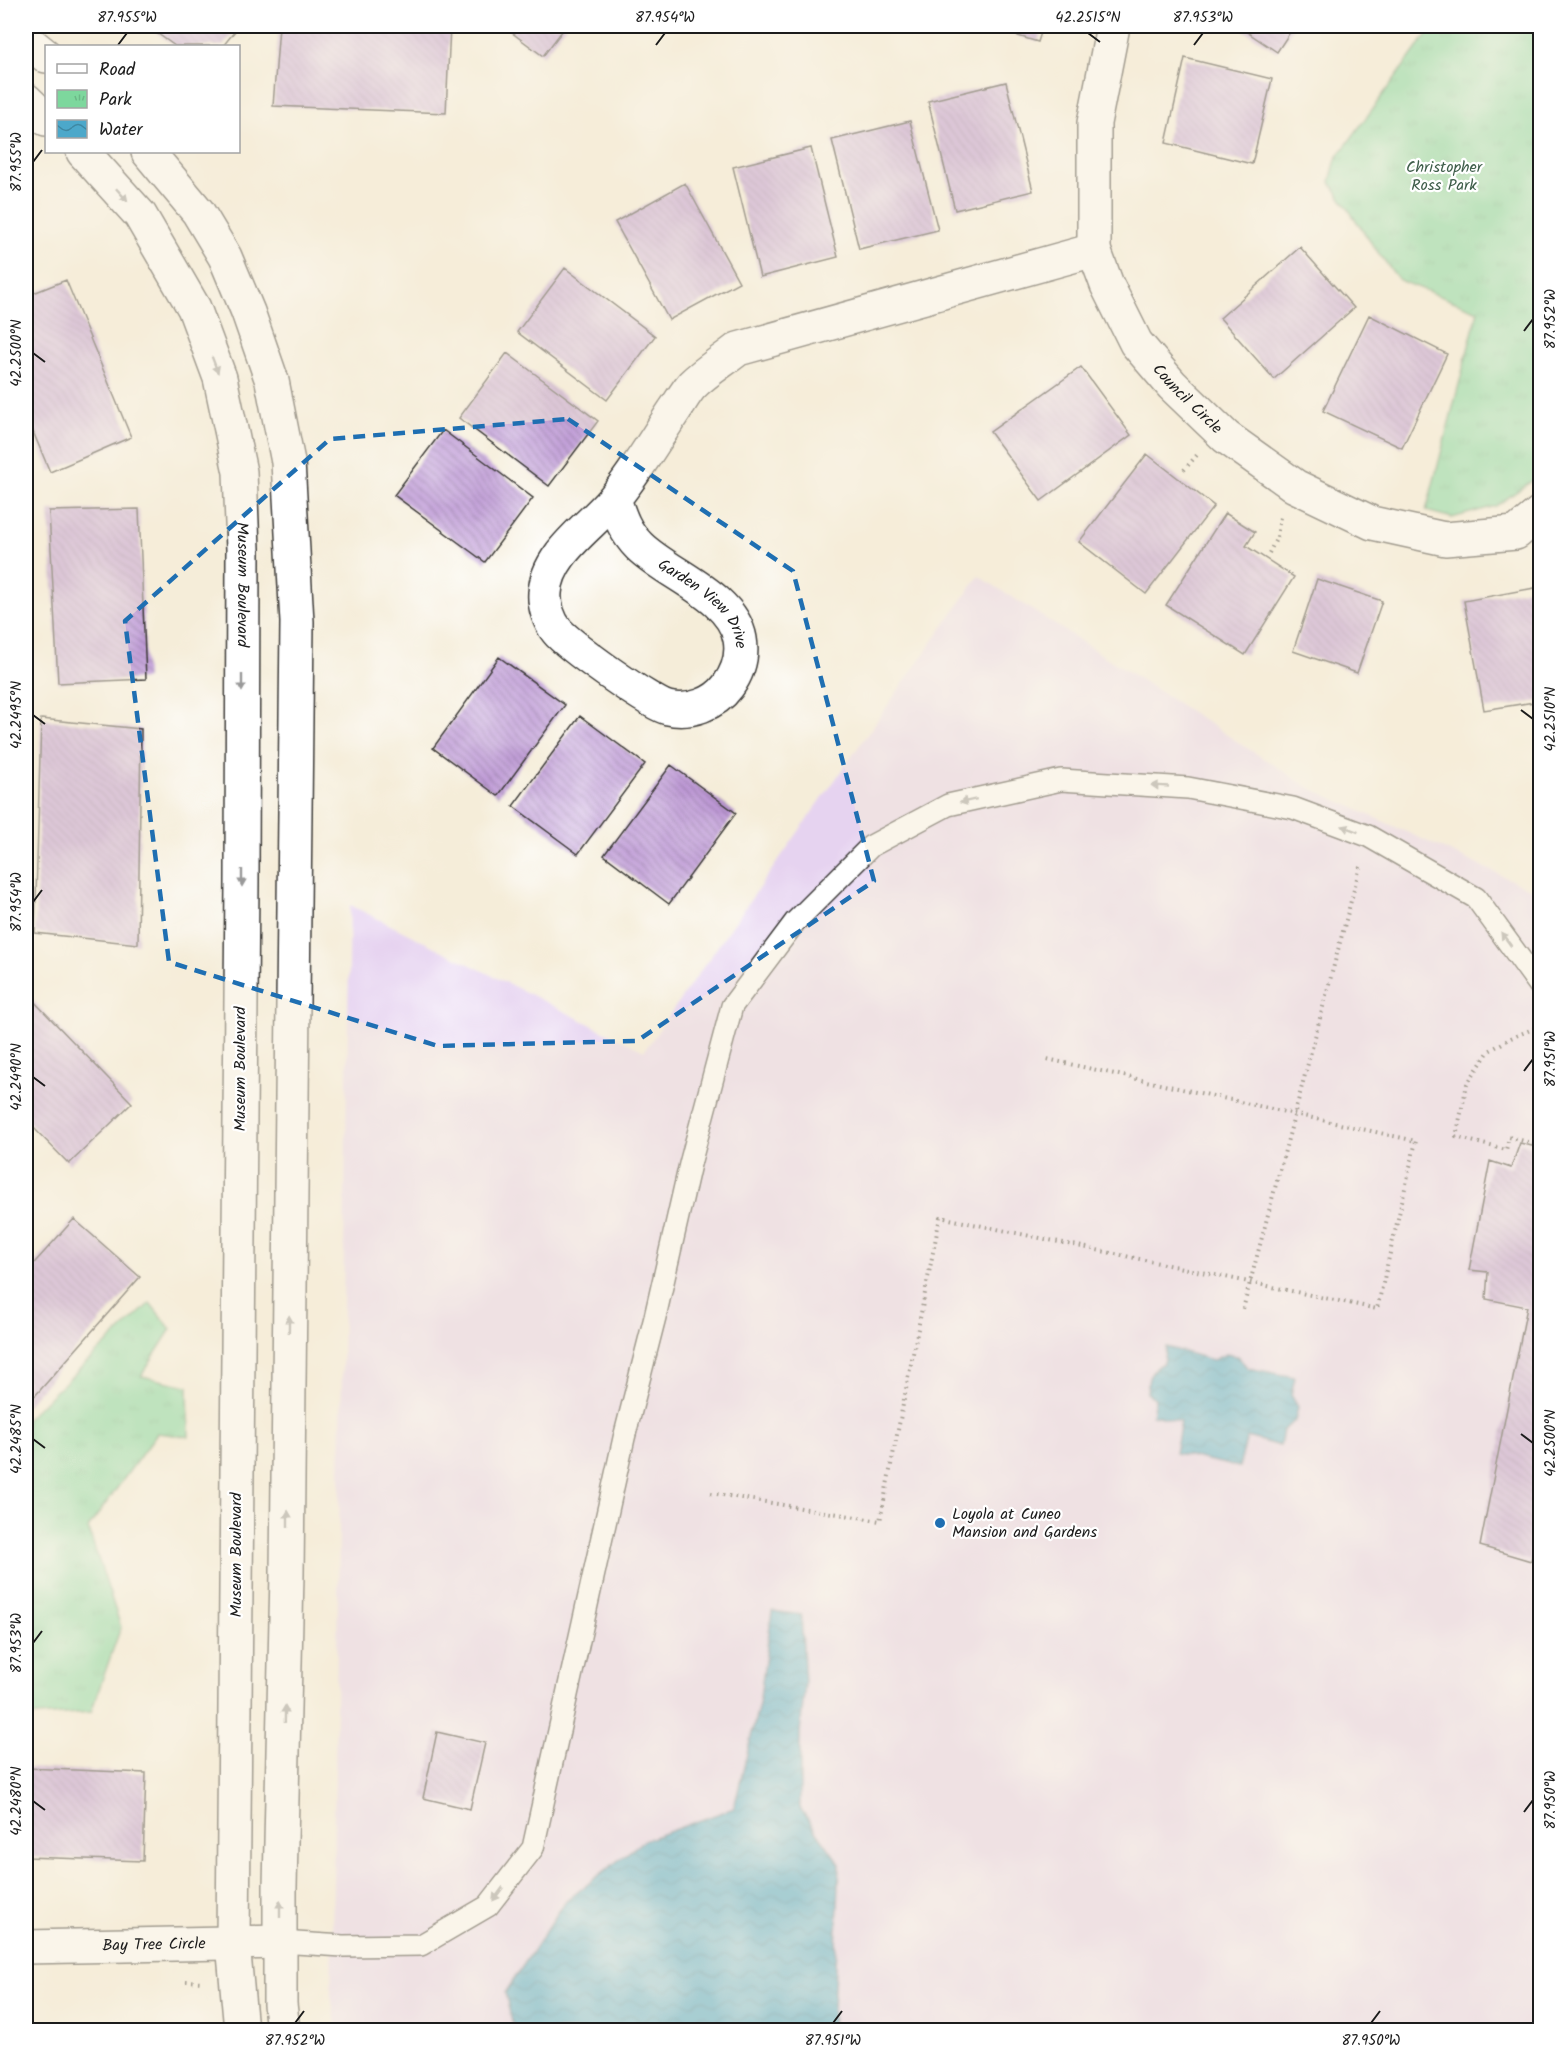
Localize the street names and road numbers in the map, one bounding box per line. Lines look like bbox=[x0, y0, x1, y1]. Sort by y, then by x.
street label: Council Circle bbox=[1146, 358, 1228, 440]
street label: Museum Boulevard bbox=[229, 522, 256, 648]
street label: Garden View Drive bbox=[653, 552, 753, 649]
street label: Museum Boulevard bbox=[228, 1005, 253, 1131]
street label: Museum Boulevard bbox=[224, 1491, 249, 1617]
street label: Bay Tree Circle bbox=[102, 1931, 206, 1958]

